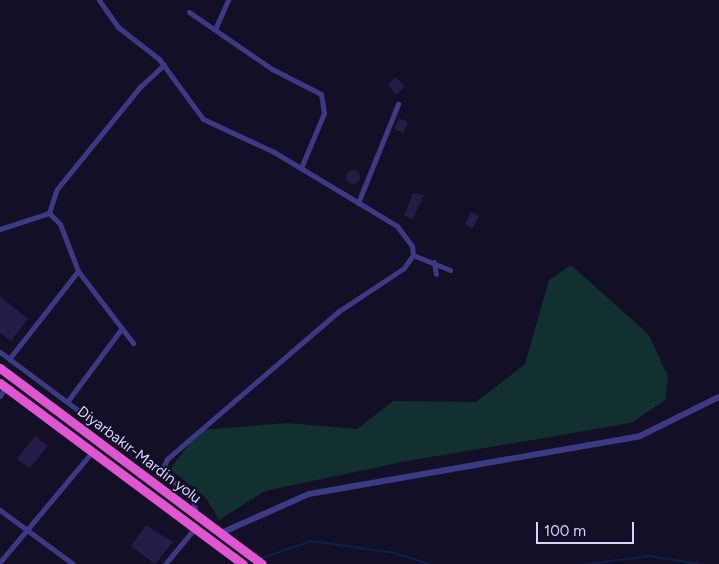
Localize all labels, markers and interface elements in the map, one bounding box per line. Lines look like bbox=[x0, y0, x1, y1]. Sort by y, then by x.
street label: Diyarbakır-Mardin yolu bbox=[73, 402, 205, 508]
scale bar bbox=[539, 512, 636, 544]
text: 100 m bbox=[544, 522, 586, 540]

